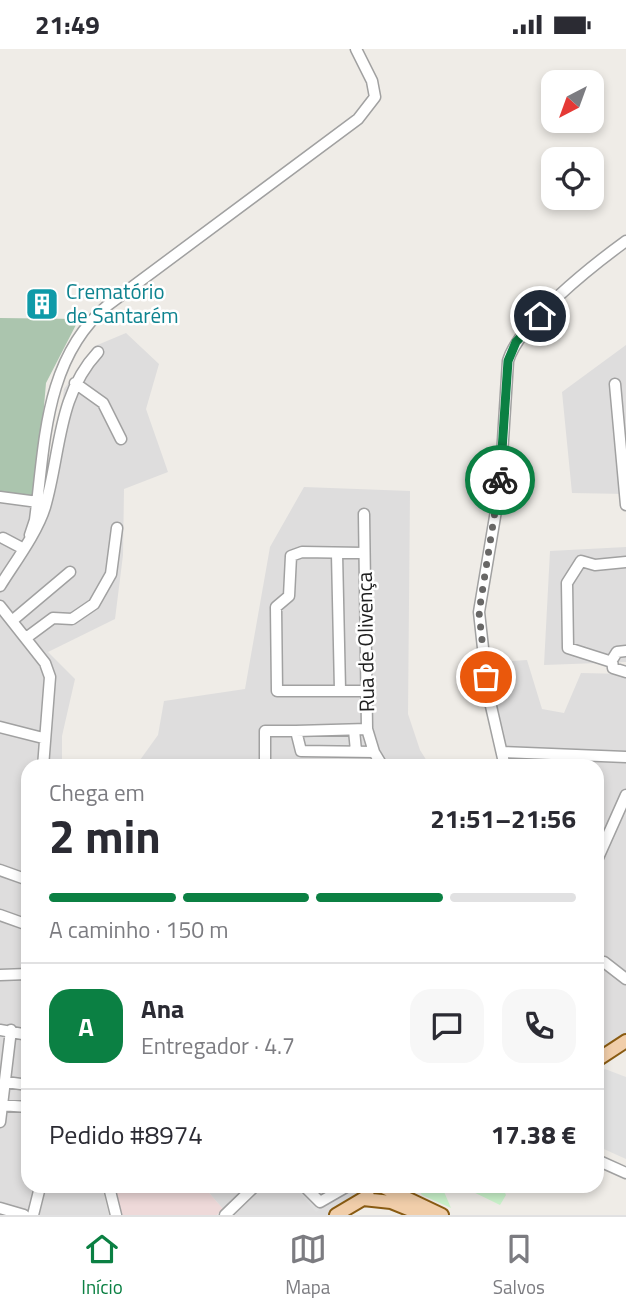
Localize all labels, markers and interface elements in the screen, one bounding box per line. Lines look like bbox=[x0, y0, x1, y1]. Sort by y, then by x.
text: 21:49 bbox=[35, 5, 100, 44]
north arrow bbox=[541, 70, 604, 133]
map controls bbox=[541, 70, 604, 210]
button: locate bbox=[541, 147, 604, 210]
place label: Crematório de Santarém bbox=[66, 275, 179, 331]
building icon: Crematório de Santarém bbox=[23, 285, 61, 323]
pin bbox=[510, 286, 570, 346]
icon: home bbox=[521, 297, 559, 335]
courier bbox=[465, 445, 535, 515]
icon: bike bbox=[481, 461, 519, 499]
street label: Rua de Olivença bbox=[348, 571, 382, 712]
pin bbox=[456, 647, 516, 707]
icon: bag bbox=[467, 658, 505, 696]
text: Chega em bbox=[49, 775, 145, 810]
text: 21:51–21:56 bbox=[430, 799, 576, 838]
text: 2 min bbox=[49, 801, 161, 871]
text: A caminho · 150 m bbox=[49, 912, 228, 947]
text: Ana bbox=[141, 989, 184, 1028]
button: chat bbox=[410, 989, 484, 1063]
button: phone bbox=[502, 989, 576, 1063]
text: A bbox=[78, 1007, 94, 1046]
text: Entregador · 4.7 bbox=[141, 1028, 295, 1063]
text: Pedido #8974 bbox=[49, 1115, 203, 1154]
text: 17.38 € bbox=[491, 1115, 576, 1154]
tab: Início bbox=[81, 1230, 123, 1301]
tab: Mapa bbox=[285, 1230, 330, 1301]
tab: Salvos bbox=[493, 1230, 545, 1301]

